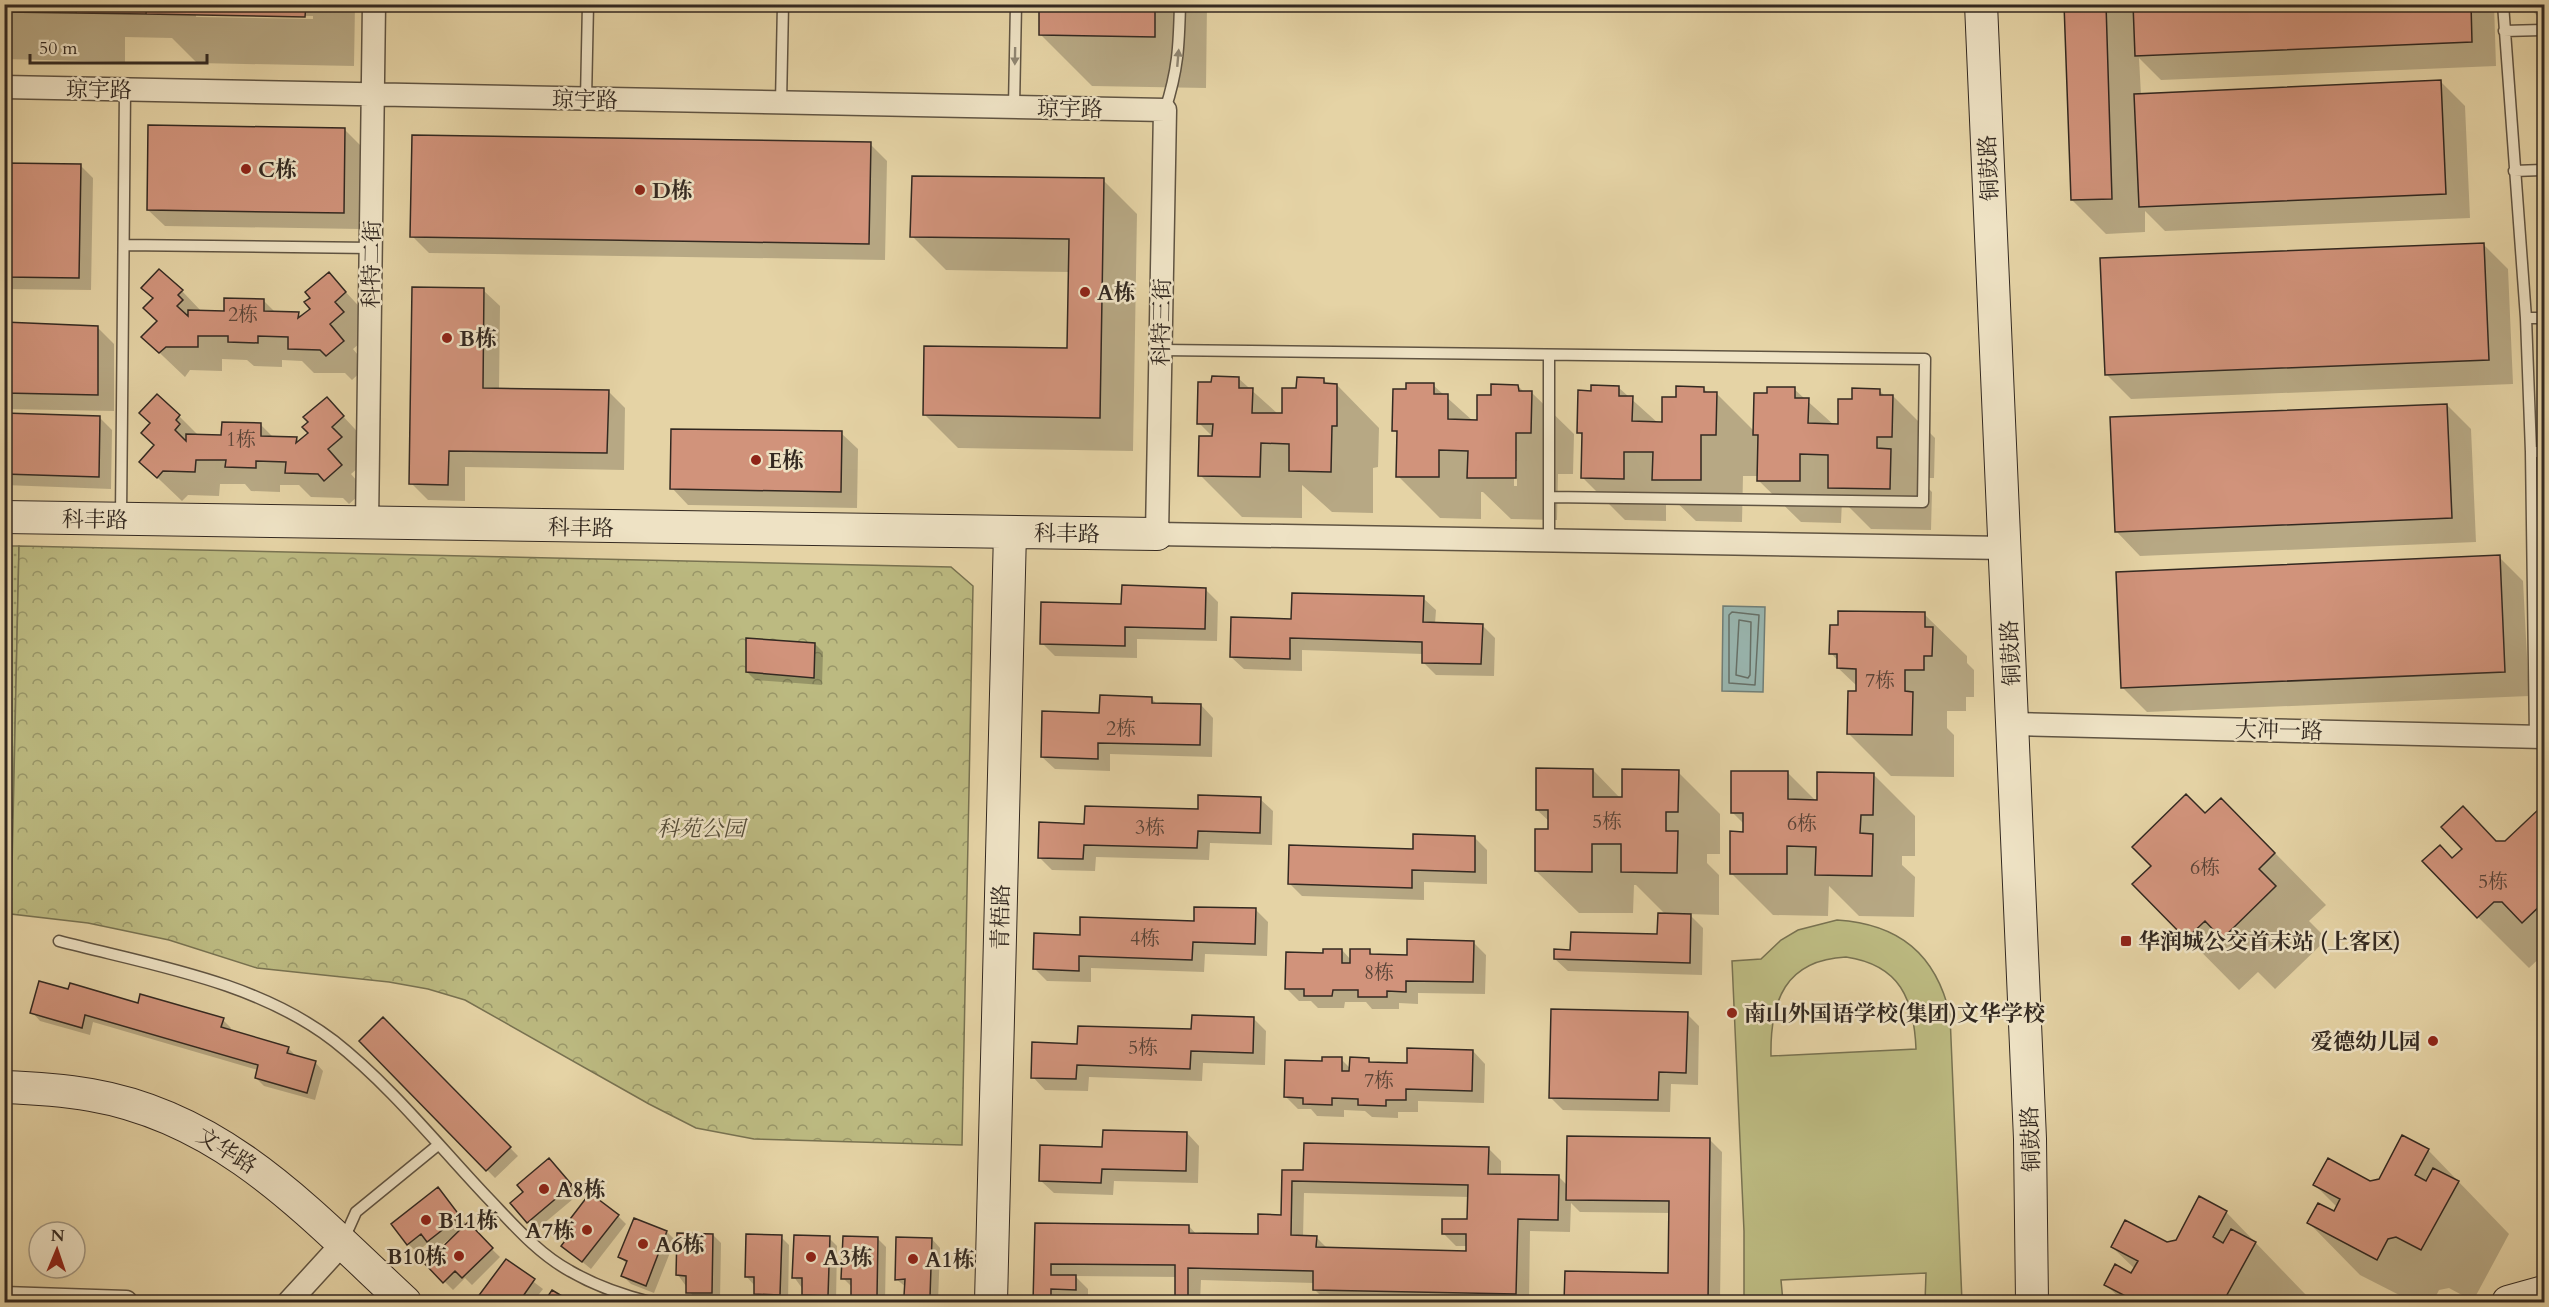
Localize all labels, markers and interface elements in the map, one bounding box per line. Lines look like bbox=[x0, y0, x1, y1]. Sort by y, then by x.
scale bar bbox=[30, 27, 207, 65]
text: 50 m bbox=[39, 36, 78, 61]
one-way arrow bbox=[1010, 46, 1020, 65]
one-way arrow bbox=[1173, 49, 1183, 68]
street label: 琼宇路 bbox=[66, 74, 132, 106]
street label: 琼宇路 bbox=[552, 84, 618, 116]
street label: 琼宇路 bbox=[1037, 93, 1103, 125]
street label: 铜鼓路 bbox=[1972, 134, 2006, 202]
place label: C栋 bbox=[258, 155, 297, 185]
marker: C栋 bbox=[239, 162, 253, 176]
place label: D栋 bbox=[652, 176, 693, 206]
marker: D栋 bbox=[633, 183, 647, 197]
street label: 科特二街 bbox=[356, 220, 388, 308]
place label: A栋 bbox=[1097, 278, 1136, 308]
street label: 科特三街 bbox=[1146, 278, 1178, 366]
marker: A栋 bbox=[1078, 285, 1092, 299]
house number: 2栋 bbox=[228, 301, 258, 328]
place label: B栋 bbox=[459, 324, 497, 354]
marker: B栋 bbox=[440, 331, 454, 345]
house number: 1栋 bbox=[226, 426, 256, 453]
place label: E栋 bbox=[768, 446, 804, 476]
marker: E栋 bbox=[749, 453, 763, 467]
street label: 科丰路 bbox=[62, 504, 128, 536]
street label: 科丰路 bbox=[548, 512, 614, 544]
street label: 科丰路 bbox=[1034, 518, 1100, 550]
street label: 铜鼓路 bbox=[1994, 619, 2028, 687]
house number: 7栋 bbox=[1865, 667, 1895, 694]
house number: 2栋 bbox=[1106, 715, 1136, 742]
street label: 大冲一路 bbox=[2235, 715, 2323, 747]
house number: 5栋 bbox=[1592, 808, 1622, 835]
house number: 6栋 bbox=[1787, 810, 1817, 837]
park label: 科苑公园 bbox=[657, 814, 748, 844]
house number: 3栋 bbox=[1135, 814, 1165, 841]
house number: 6栋 bbox=[2190, 854, 2220, 881]
house number: 5栋 bbox=[2478, 868, 2508, 895]
street label: 青梧路 bbox=[985, 884, 1017, 950]
house number: 4栋 bbox=[1130, 925, 1160, 952]
place label: 华润城公交首末站 (上客区) bbox=[2138, 927, 2401, 957]
marker: 华润城公交首末站 (上客区) bbox=[2119, 934, 2133, 948]
house number: 8栋 bbox=[1364, 959, 1394, 986]
place label: 南山外国语学校(集团)文华学校 bbox=[1744, 999, 2045, 1029]
marker: 南山外国语学校(集团)文华学校 bbox=[1725, 1006, 1739, 1020]
place label: 爱德幼儿园 bbox=[2311, 1027, 2421, 1057]
house number: 5栋 bbox=[1128, 1034, 1158, 1061]
marker: 爱德幼儿园 bbox=[2426, 1034, 2440, 1048]
house number: 7栋 bbox=[1364, 1067, 1394, 1094]
street label: 铜鼓路 bbox=[2015, 1105, 2047, 1172]
street label: 文华路 bbox=[191, 1121, 262, 1181]
place label: A8栋 bbox=[556, 1175, 606, 1205]
marker: A8栋 bbox=[537, 1182, 551, 1196]
place label: B11栋 bbox=[438, 1206, 498, 1236]
marker: B11栋 bbox=[419, 1213, 433, 1227]
place label: A7栋 bbox=[525, 1216, 575, 1246]
north arrow bbox=[27, 1220, 87, 1280]
marker: A7栋 bbox=[580, 1223, 594, 1237]
text: N bbox=[50, 1225, 65, 1247]
place label: A6栋 bbox=[655, 1230, 705, 1260]
marker: A6栋 bbox=[636, 1237, 650, 1251]
place label: B10栋 bbox=[387, 1242, 447, 1272]
place label: A3栋 bbox=[823, 1243, 873, 1273]
place label: A1栋 bbox=[925, 1245, 975, 1275]
marker: B10栋 bbox=[452, 1249, 466, 1263]
marker: A3栋 bbox=[804, 1250, 818, 1264]
marker: A1栋 bbox=[906, 1252, 920, 1266]

